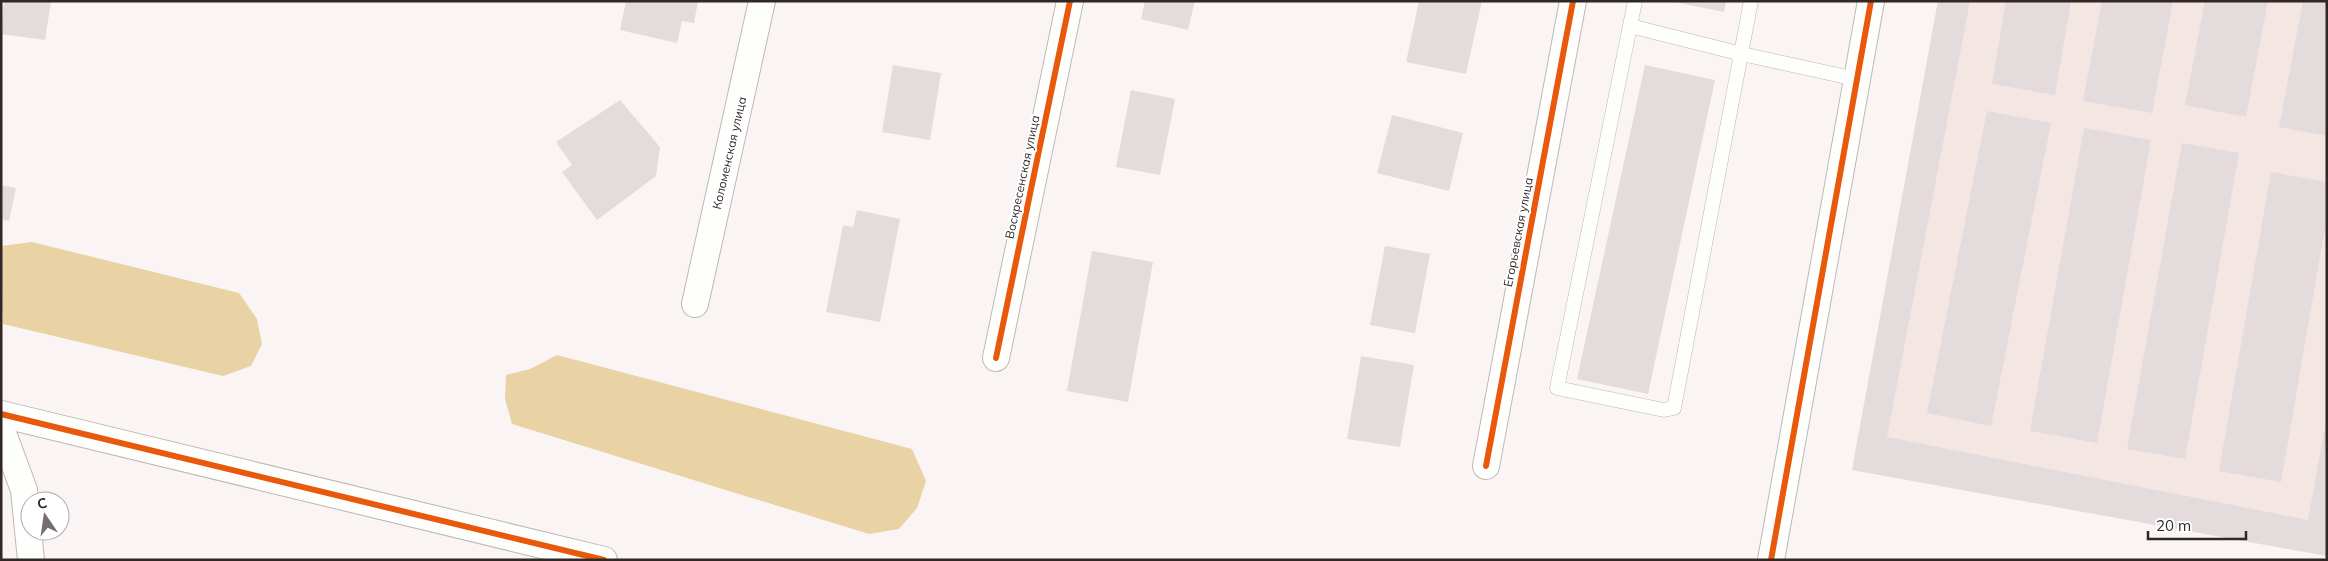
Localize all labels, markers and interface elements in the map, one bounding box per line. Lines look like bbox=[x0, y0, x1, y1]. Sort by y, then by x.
street label: Коломенская улица bbox=[709, 95, 749, 211]
street label: Воскресенская улица bbox=[1002, 114, 1042, 240]
street label: Егорьевская улица bbox=[1500, 176, 1536, 288]
north arrow bbox=[20, 491, 70, 541]
text: С bbox=[35, 493, 49, 513]
scale bar bbox=[2148, 508, 2246, 540]
text: 20 m bbox=[2156, 516, 2191, 535]

